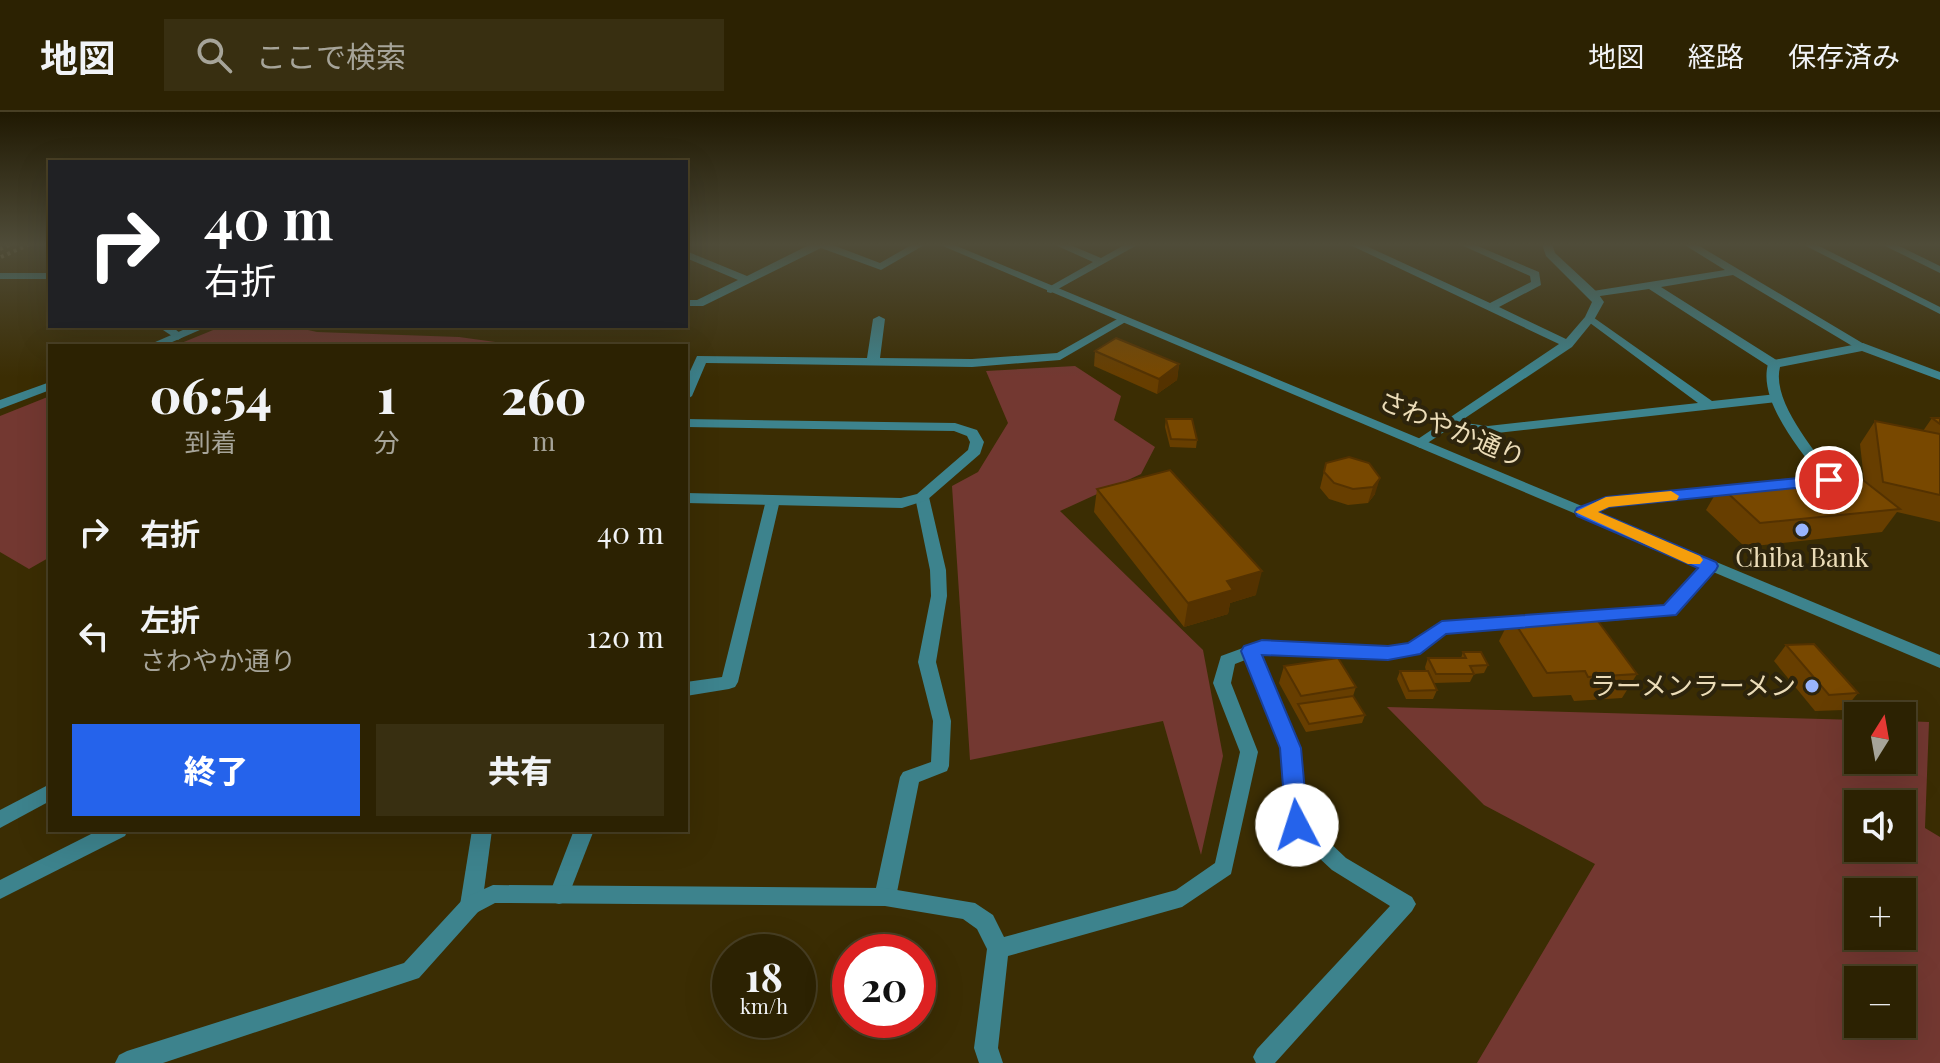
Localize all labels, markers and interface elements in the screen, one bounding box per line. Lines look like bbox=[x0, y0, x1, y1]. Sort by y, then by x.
search box bbox=[164, 19, 724, 91]
text: 地図 bbox=[40, 31, 116, 82]
icon: search bbox=[192, 33, 236, 77]
text: ここで検索 bbox=[256, 36, 406, 76]
text: 地図 bbox=[1588, 37, 1644, 74]
text: 経路 bbox=[1688, 37, 1744, 74]
text: 保存済み bbox=[1788, 37, 1900, 74]
text: 40 m bbox=[204, 180, 333, 255]
icon: right bbox=[72, 192, 176, 296]
text: 右折 bbox=[204, 255, 276, 303]
text: 06:54 bbox=[150, 362, 272, 426]
text: 1 bbox=[377, 362, 396, 426]
text: 260 bbox=[501, 363, 586, 427]
street label: さわやか通り bbox=[1374, 381, 1531, 474]
text: m bbox=[532, 423, 555, 458]
text: 到着 bbox=[185, 424, 237, 459]
text: 分 bbox=[374, 424, 400, 459]
pin bbox=[1795, 446, 1863, 514]
icon: arrive bbox=[1807, 458, 1851, 502]
icon: right bbox=[72, 510, 116, 554]
text: 40 m bbox=[597, 512, 664, 552]
text: 右折 bbox=[140, 513, 200, 553]
marker: Chiba Bank bbox=[1793, 521, 1811, 539]
place label: Chiba Bank bbox=[1735, 539, 1869, 574]
text: 左折 bbox=[140, 599, 200, 639]
icon: left bbox=[72, 614, 116, 658]
text: 120 m bbox=[586, 616, 664, 656]
text: さわやか通り bbox=[140, 642, 296, 677]
place label: ラーメンラーメン bbox=[1590, 667, 1796, 702]
marker: ラーメンラーメン bbox=[1803, 677, 1821, 695]
north arrow bbox=[1844, 702, 1916, 774]
map controls bbox=[1844, 702, 1916, 1038]
button: 終了 bbox=[72, 724, 360, 816]
button: 共有 bbox=[376, 724, 664, 816]
position arrow bbox=[1255, 783, 1339, 867]
button: sound bbox=[1844, 790, 1916, 862]
button: + bbox=[1844, 878, 1916, 950]
speed limit sign: 20 bbox=[832, 934, 936, 1038]
text: 18 bbox=[745, 949, 783, 1002]
button: − bbox=[1844, 966, 1916, 1038]
text: km/h bbox=[740, 992, 788, 1019]

